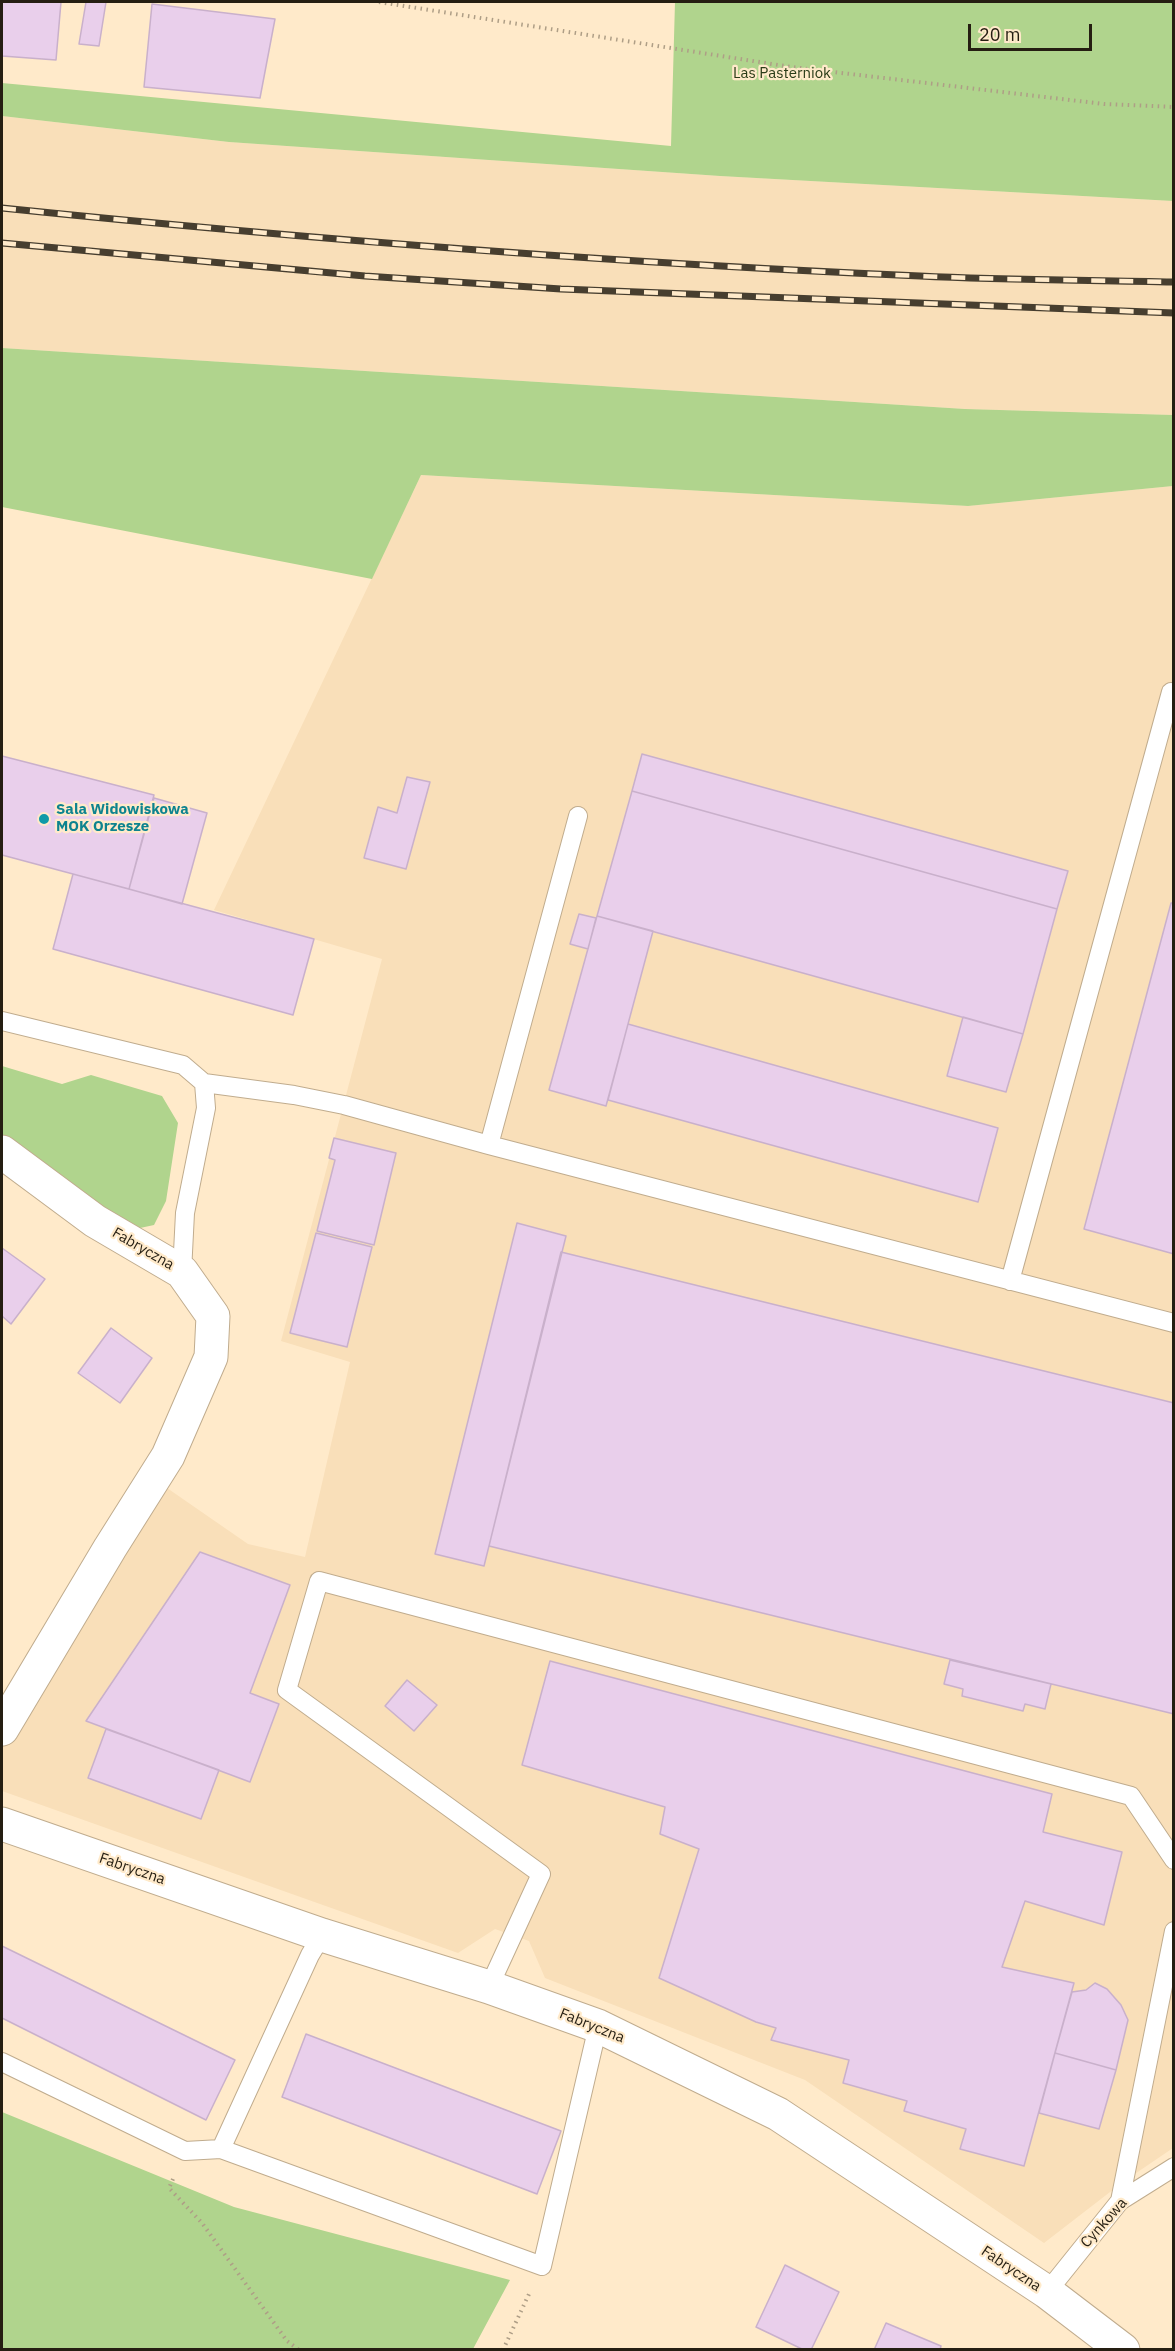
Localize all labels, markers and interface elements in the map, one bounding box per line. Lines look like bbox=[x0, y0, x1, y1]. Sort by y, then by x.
scale bar bbox=[971, 12, 1096, 50]
text: 20 m bbox=[979, 23, 1021, 46]
park label: Las Pasterniok bbox=[733, 65, 831, 83]
place label: Sala Widowiskowa MOK Orzesze bbox=[56, 801, 189, 836]
marker: Sala Widowiskowa MOK Orzesze bbox=[37, 812, 51, 826]
street label: Fabryczna bbox=[109, 1224, 177, 1274]
street label: Fabryczna bbox=[97, 1849, 167, 1889]
street label: Fabryczna bbox=[557, 2005, 627, 2047]
street label: Cynkowa bbox=[1077, 2194, 1131, 2252]
street label: Fabryczna bbox=[978, 2242, 1044, 2296]

